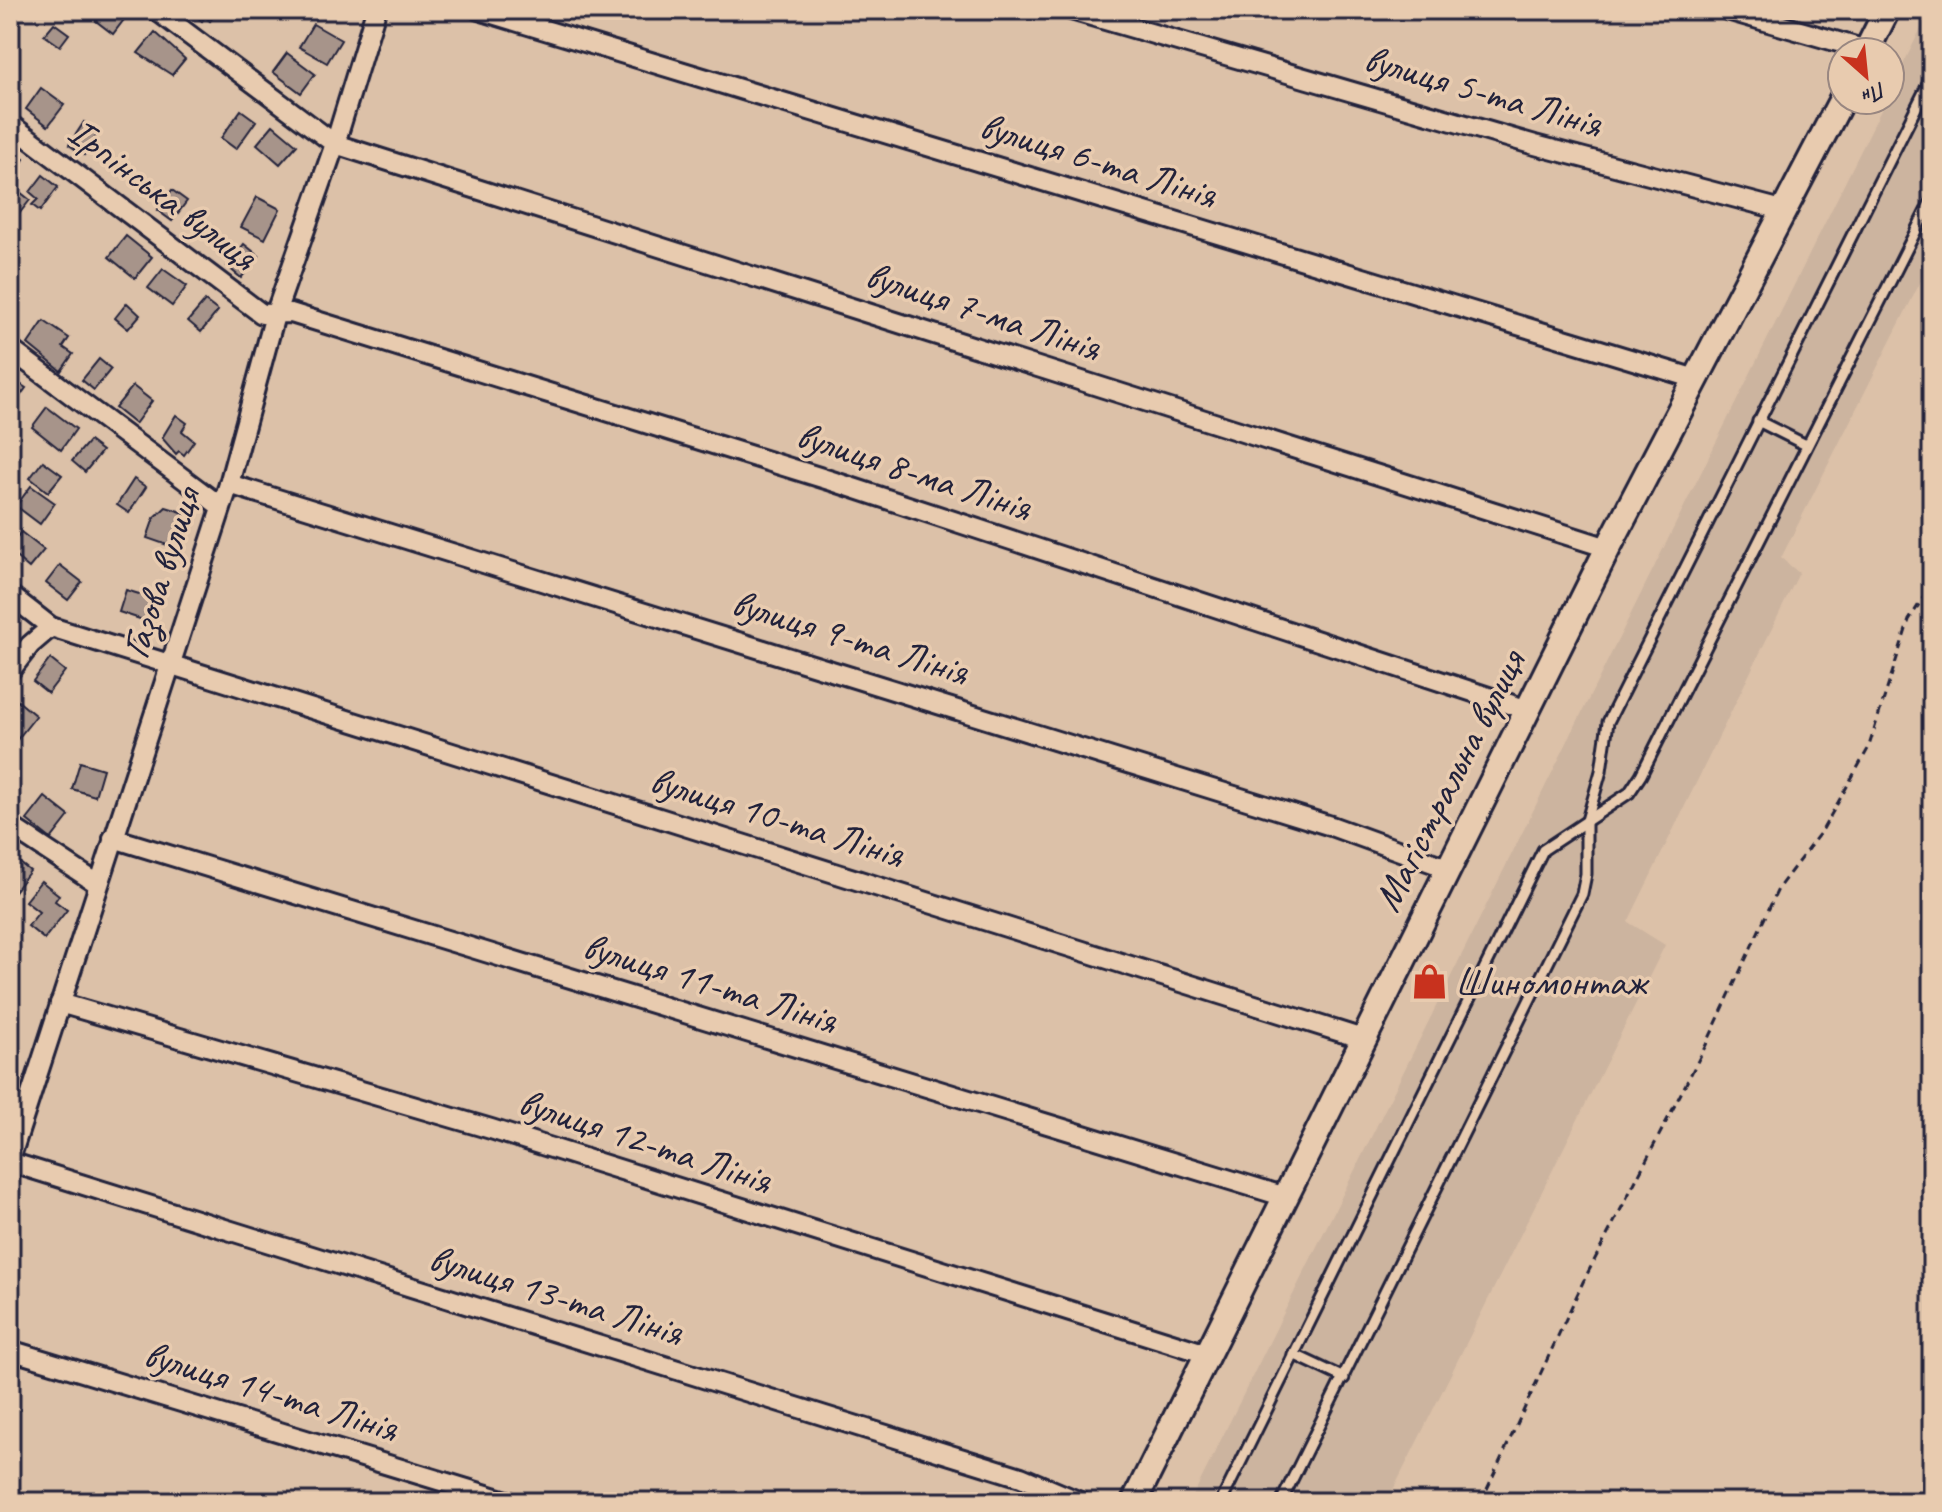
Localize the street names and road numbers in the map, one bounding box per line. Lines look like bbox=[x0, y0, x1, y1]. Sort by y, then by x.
street label: вулиця 5-та Лінія bbox=[1359, 33, 1609, 149]
street label: вулиця 6-та Лінія bbox=[974, 100, 1224, 220]
street label: Ірпінська вулиця bbox=[59, 107, 269, 282]
street label: вулиця 7-ма Лінія bbox=[859, 250, 1108, 373]
street label: вулиця 8-ма Лінія bbox=[790, 410, 1039, 533]
street label: Газова вулиця bbox=[110, 478, 213, 664]
street label: вулиця 9-та Лінія bbox=[726, 577, 976, 697]
street label: Магістральна вулиця bbox=[1362, 640, 1537, 920]
street label: вулиця 10-та Лінія bbox=[644, 755, 911, 880]
street label: вулиця 11-та Лінія bbox=[577, 921, 844, 1046]
street label: вулиця 12-та Лінія bbox=[513, 1077, 779, 1206]
street label: вулиця 13-та Лінія bbox=[423, 1233, 690, 1358]
street label: вулиця 14-та Лінія bbox=[138, 1329, 405, 1454]

